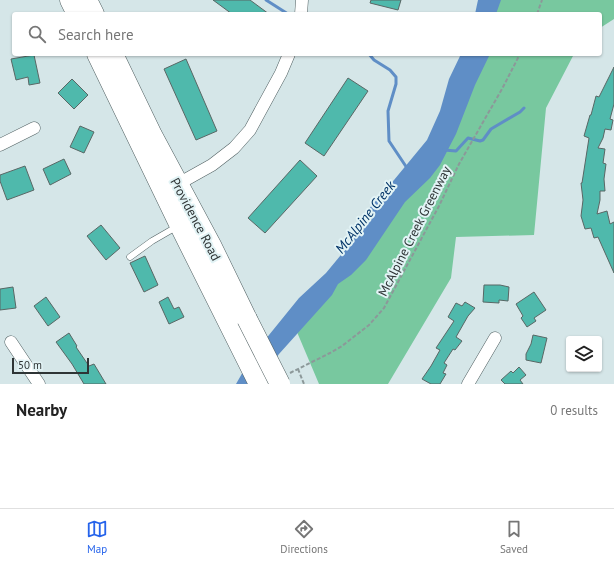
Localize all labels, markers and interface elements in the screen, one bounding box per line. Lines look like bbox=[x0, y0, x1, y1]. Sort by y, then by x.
search box bbox=[12, 12, 602, 56]
icon: search bbox=[26, 23, 48, 45]
text: Search here bbox=[58, 25, 134, 44]
street label: McAlpine Creek Greenway bbox=[374, 163, 455, 299]
street label: Providence Road bbox=[167, 175, 225, 264]
water label: McAlpine Creek bbox=[331, 177, 399, 257]
map controls bbox=[566, 336, 602, 372]
button: layers bbox=[566, 336, 602, 372]
scale bar bbox=[12, 356, 89, 375]
text: 50 m bbox=[18, 358, 42, 372]
text: Nearby bbox=[16, 399, 67, 421]
text: 0 results bbox=[550, 402, 598, 419]
tab: Map bbox=[86, 518, 108, 556]
tab: Directions bbox=[280, 518, 328, 556]
tab: Saved bbox=[500, 518, 528, 556]

